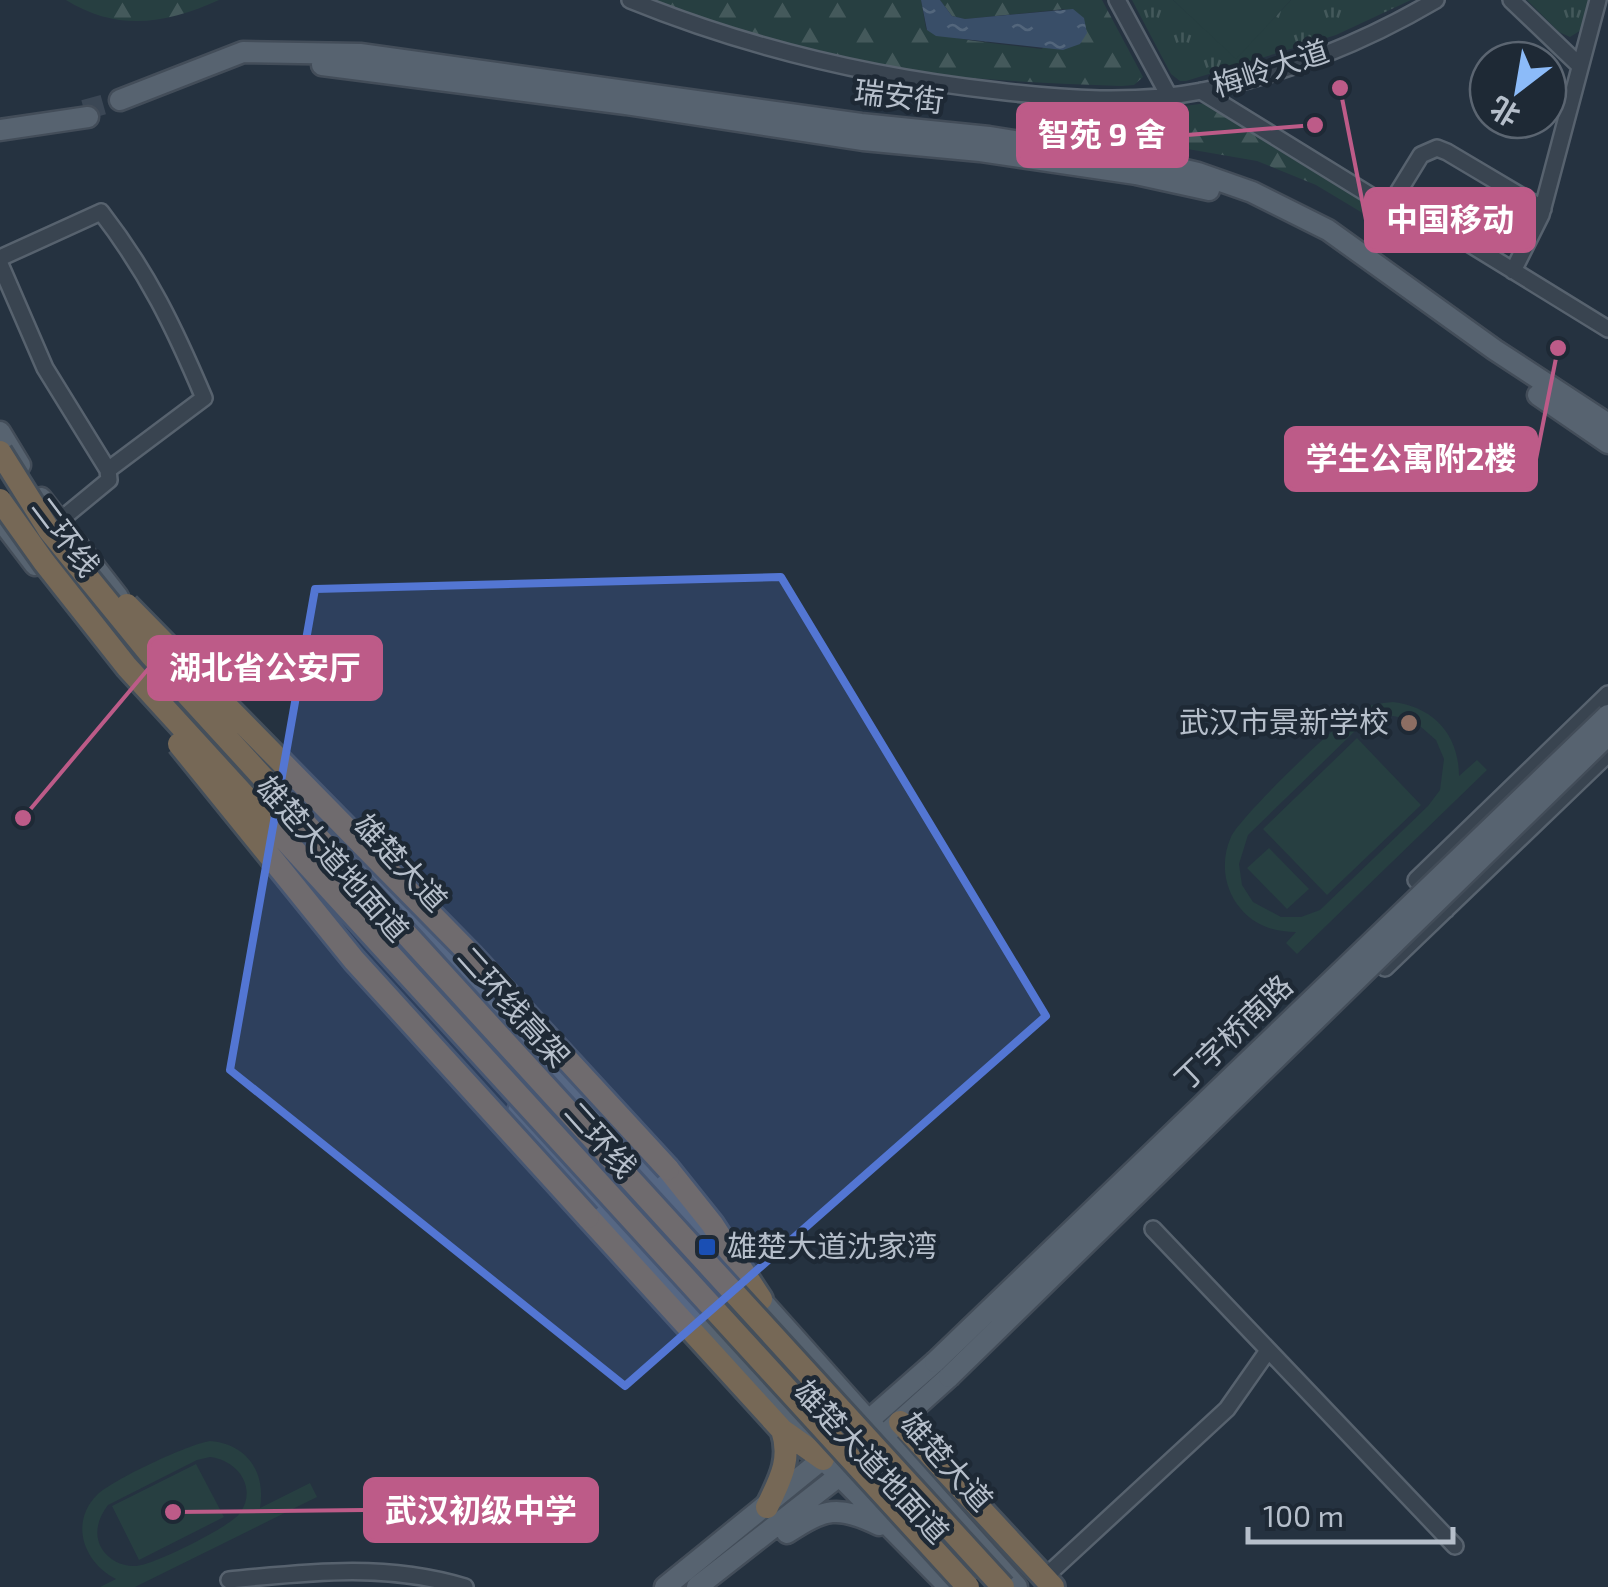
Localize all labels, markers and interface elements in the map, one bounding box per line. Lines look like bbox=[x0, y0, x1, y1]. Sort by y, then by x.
street label: 梅岭大道 bbox=[1208, 31, 1333, 103]
north arrow bbox=[1468, 40, 1568, 140]
street label: 瑞安街 bbox=[852, 72, 946, 118]
text: 北 bbox=[1484, 90, 1525, 134]
callout: 智苑 9 舍 bbox=[1018, 104, 1187, 166]
text: 智苑 9 舍 bbox=[1038, 114, 1166, 152]
callout: 中国移动 bbox=[1366, 189, 1534, 251]
text: 中国移动 bbox=[1386, 199, 1514, 237]
callout: 学生公寓附2楼 bbox=[1286, 428, 1536, 490]
text: 学生公寓附2楼 bbox=[1306, 438, 1516, 476]
street label: 二环线 bbox=[25, 489, 108, 583]
callout: 湖北省公安厅 bbox=[149, 637, 381, 699]
text: 湖北省公安厅 bbox=[169, 647, 361, 685]
place label: 武汉市景新学校 bbox=[1179, 703, 1389, 739]
marker: 武汉市景新学校 bbox=[1398, 712, 1420, 734]
street label: 雄楚大道地面道 bbox=[248, 769, 416, 949]
street label: 雄楚大道 bbox=[346, 807, 454, 919]
street label: 二环线高架 bbox=[451, 938, 578, 1073]
street label: 丁字桥南路 bbox=[1166, 967, 1299, 1097]
street label: 二环线 bbox=[558, 1093, 645, 1184]
place label: 雄楚大道沈家湾 bbox=[727, 1227, 937, 1263]
marker: 雄楚大道沈家湾 bbox=[696, 1236, 718, 1258]
street label: 雄楚大道地面道 bbox=[786, 1373, 956, 1551]
street label: 雄楚大道 bbox=[892, 1405, 1000, 1519]
callout: 武汉初级中学 bbox=[365, 1479, 597, 1541]
scale bar bbox=[1248, 1482, 1453, 1544]
text: 武汉初级中学 bbox=[385, 1490, 577, 1528]
text: 100 m bbox=[1263, 1497, 1344, 1533]

